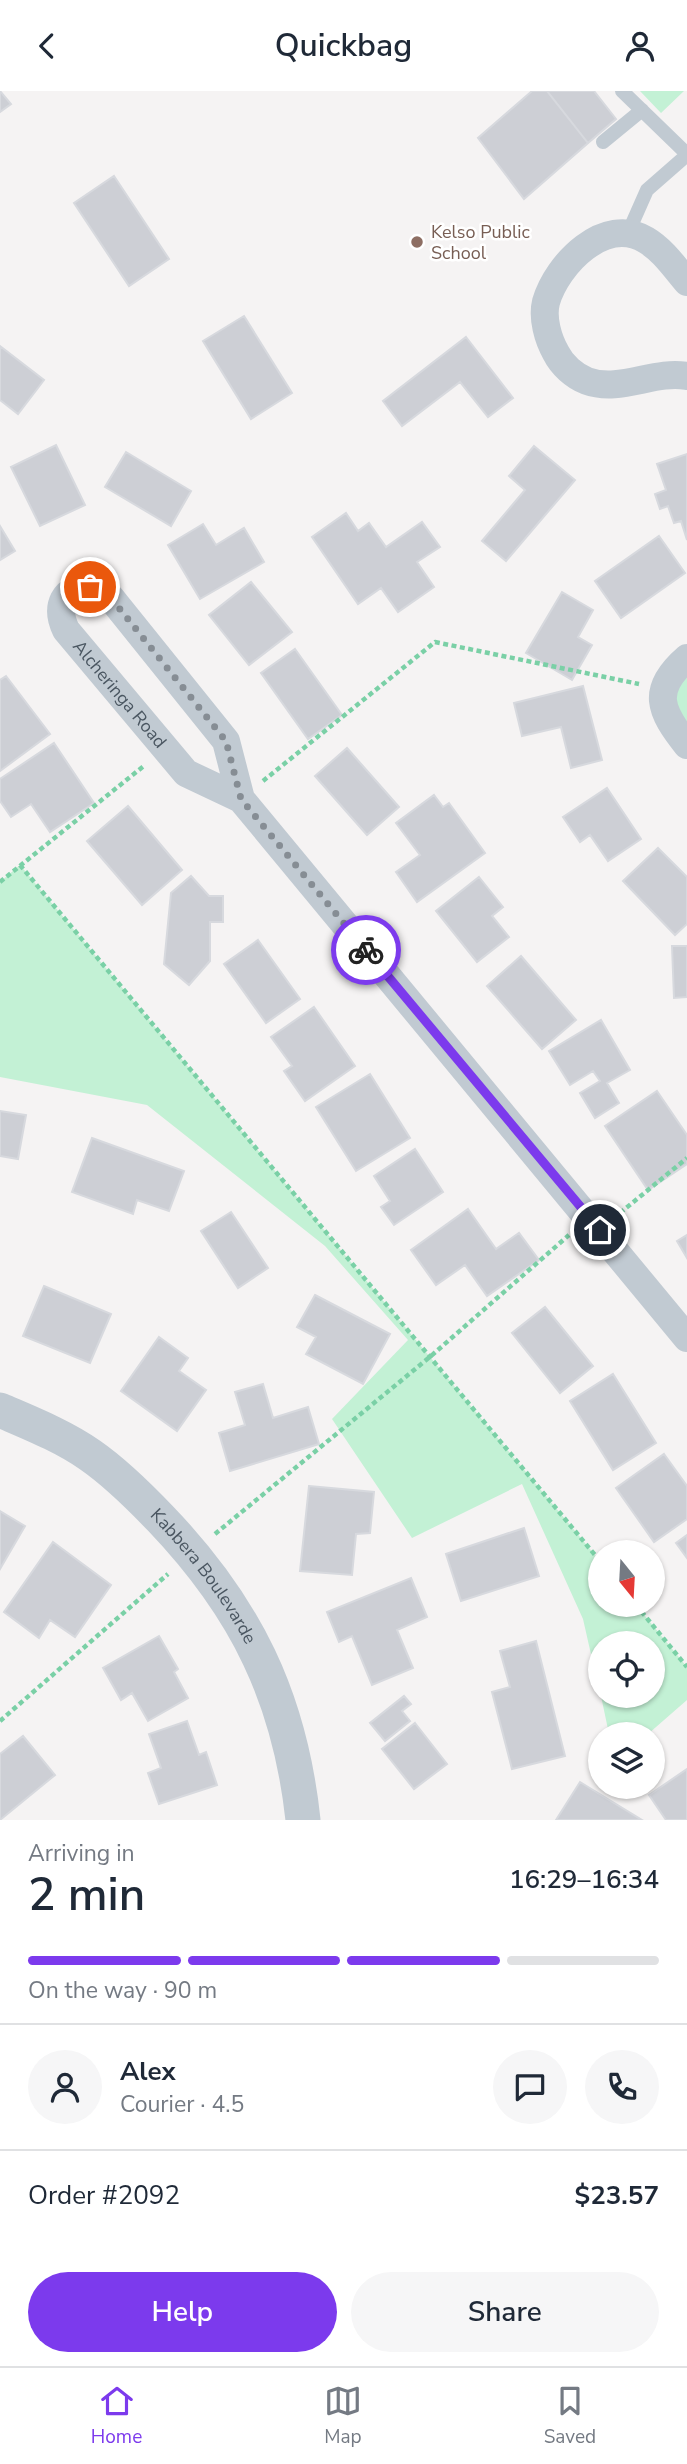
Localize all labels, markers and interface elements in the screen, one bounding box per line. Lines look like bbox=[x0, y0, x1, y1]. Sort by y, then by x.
text: Quickbag bbox=[275, 24, 412, 67]
icon: back bbox=[28, 27, 66, 65]
icon: person bbox=[621, 27, 659, 65]
place label: Kelso Public School bbox=[431, 220, 530, 265]
marker: Kelso Public School bbox=[409, 234, 425, 250]
pin bbox=[60, 557, 120, 617]
icon: bag bbox=[71, 568, 109, 606]
street label: Alcheringa Road bbox=[68, 635, 172, 753]
courier bbox=[331, 915, 401, 985]
icon: bike bbox=[347, 931, 385, 969]
pin bbox=[570, 1200, 630, 1260]
icon: home bbox=[581, 1211, 619, 1249]
street label: Kabbera Boulevarde bbox=[145, 1503, 262, 1648]
north arrow bbox=[588, 1540, 665, 1617]
map controls bbox=[588, 1540, 665, 1799]
button: locate bbox=[588, 1631, 665, 1708]
button: layers bbox=[588, 1722, 665, 1799]
text: Arriving in bbox=[28, 1838, 135, 1869]
text: 16:29–16:34 bbox=[509, 1862, 659, 1897]
text: 2 min bbox=[28, 1863, 145, 1926]
text: On the way · 90 m bbox=[28, 1975, 217, 2006]
button: person bbox=[28, 2050, 102, 2124]
button: chat bbox=[493, 2050, 567, 2124]
button: phone bbox=[585, 2050, 659, 2124]
text: Alex bbox=[120, 2054, 176, 2089]
text: Courier · 4.5 bbox=[120, 2089, 244, 2120]
text: Order #2092 bbox=[28, 2178, 180, 2213]
text: $23.57 bbox=[575, 2178, 659, 2213]
button: Help bbox=[28, 2272, 337, 2352]
button: Share bbox=[351, 2272, 659, 2352]
tab: Home bbox=[91, 2382, 142, 2450]
tab: Map bbox=[324, 2382, 362, 2450]
tab: Saved bbox=[544, 2382, 596, 2450]

